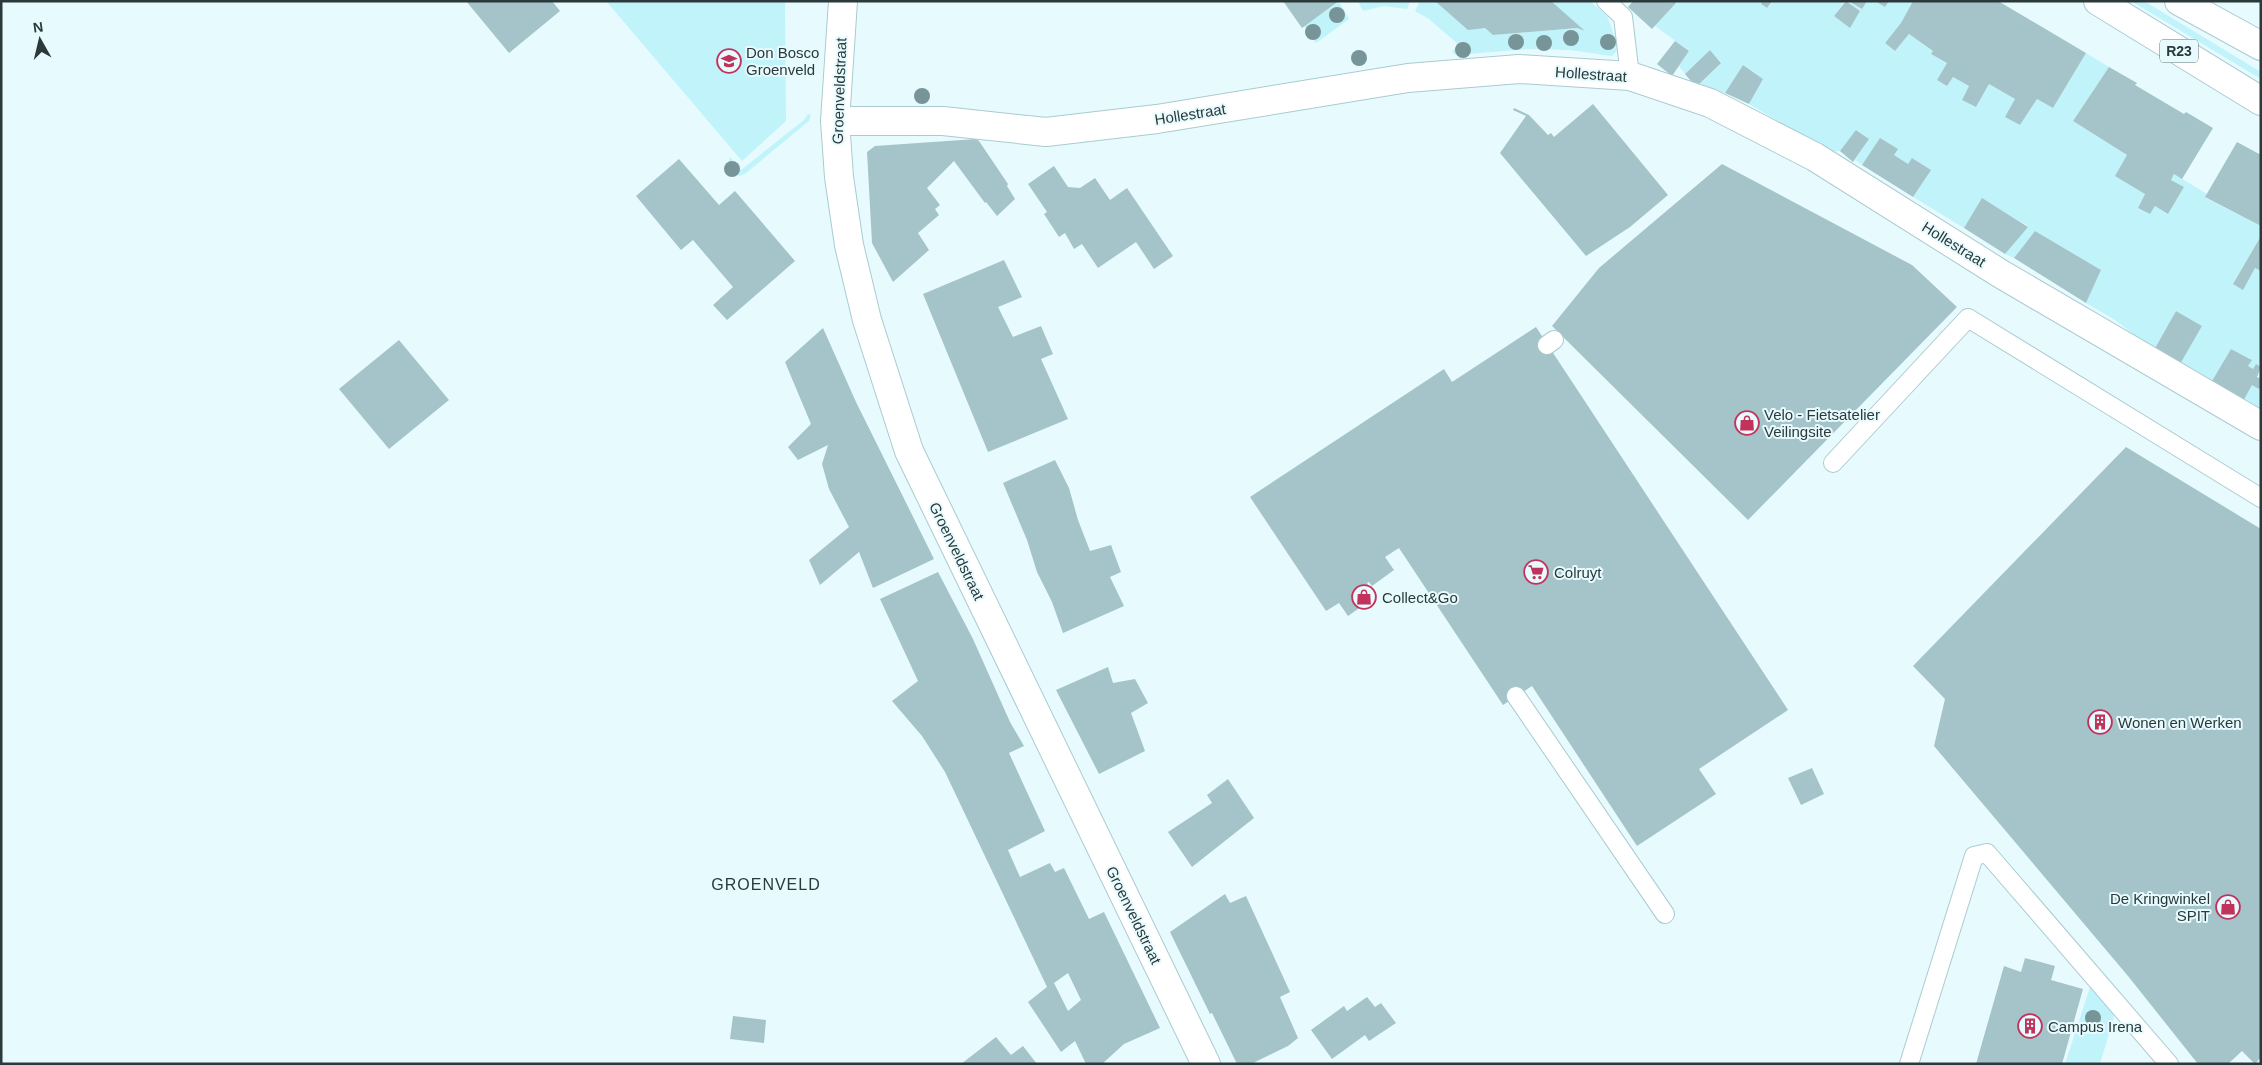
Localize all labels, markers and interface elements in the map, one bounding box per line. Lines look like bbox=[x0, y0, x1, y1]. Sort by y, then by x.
north arrow bbox=[15, 15, 65, 65]
text: N bbox=[32, 18, 44, 36]
street label: Groenveldstraat bbox=[829, 37, 849, 145]
road number: R23 bbox=[2160, 40, 2198, 62]
place label: Don Bosco Groenveld bbox=[746, 44, 819, 78]
school or university icon: Don Bosco Groenveld bbox=[716, 48, 742, 74]
street label: Hollestraat bbox=[1555, 63, 1628, 85]
street label: Hollestraat bbox=[1153, 100, 1228, 128]
street label: Hollestraat bbox=[1919, 218, 1990, 271]
place label: Velo - Fietsatelier Veilingsite bbox=[1764, 406, 1880, 440]
shop icon: Velo - Fietsatelier Veilingsite bbox=[1734, 410, 1760, 436]
street label: Groenveldstraat bbox=[926, 499, 988, 603]
supermarket icon: Colruyt bbox=[1523, 559, 1549, 585]
place label: Colruyt bbox=[1554, 564, 1602, 581]
shop icon: Collect&Go bbox=[1351, 584, 1377, 610]
place label: Collect&Go bbox=[1382, 589, 1458, 606]
building icon: Wonen en Werken bbox=[2087, 709, 2113, 735]
place label: Wonen en Werken bbox=[2118, 714, 2242, 731]
street label: Groenveldstraat bbox=[1103, 863, 1165, 967]
district label: GROENVELD bbox=[711, 876, 821, 893]
place label: De Kringwinkel SPIT bbox=[2110, 890, 2210, 924]
shop icon: De Kringwinkel SPIT bbox=[2215, 894, 2241, 920]
building icon: Campus Irena bbox=[2017, 1013, 2043, 1039]
place label: Campus Irena bbox=[2048, 1018, 2143, 1035]

